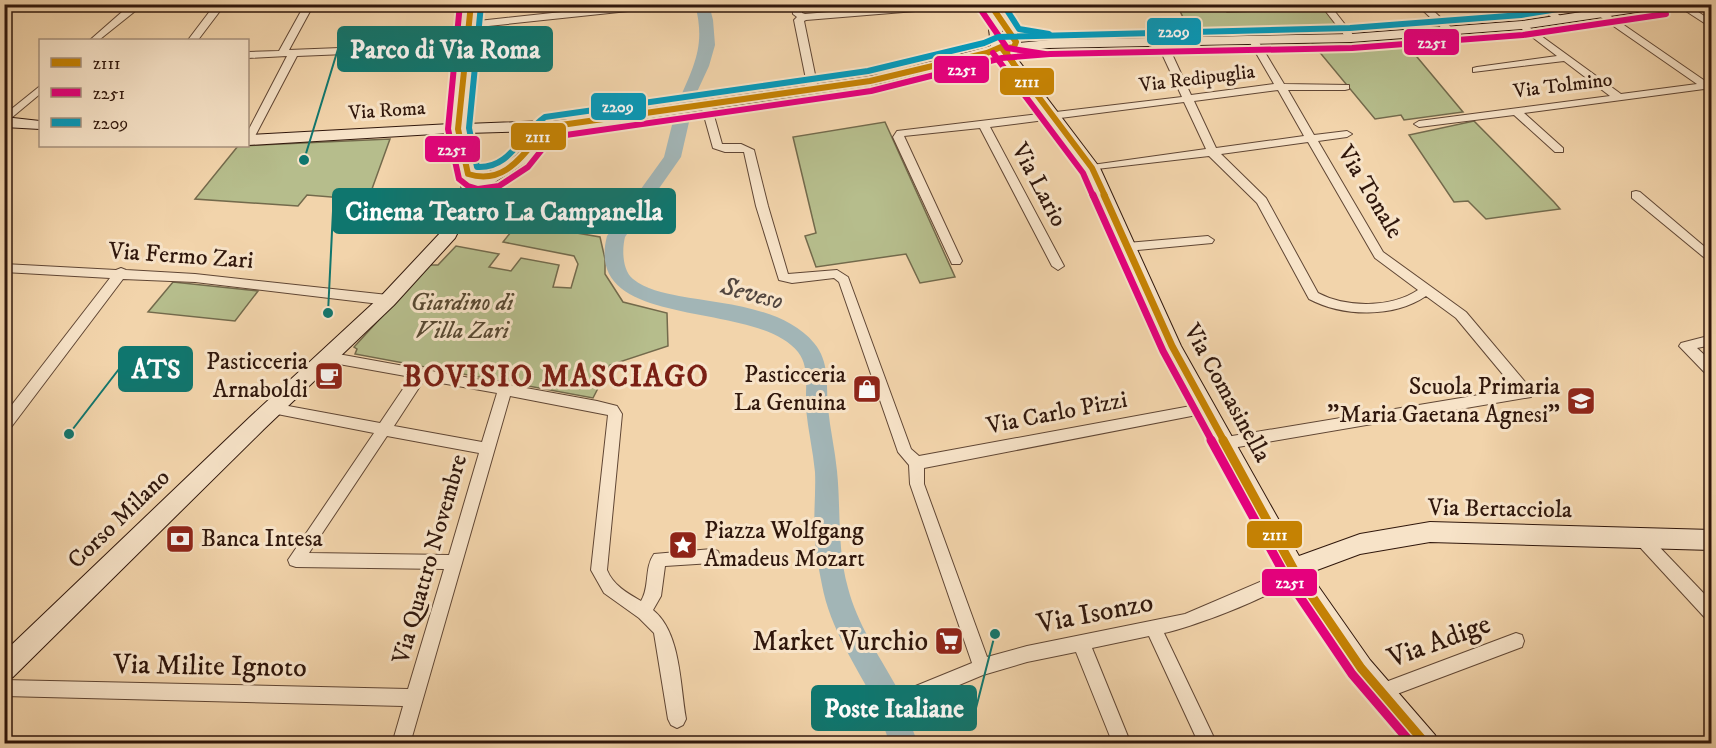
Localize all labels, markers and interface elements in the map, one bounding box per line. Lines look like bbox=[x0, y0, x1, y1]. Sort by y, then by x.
line badge: z209 bbox=[1146, 17, 1202, 46]
text: z209 bbox=[1158, 22, 1190, 42]
callout: Parco di Via Roma bbox=[338, 27, 552, 71]
line badge: z251 bbox=[1403, 28, 1460, 56]
text: z251 bbox=[1418, 33, 1446, 53]
text: Parco di Via Roma bbox=[350, 34, 541, 67]
legend bbox=[39, 39, 249, 147]
text: z111 bbox=[93, 53, 121, 75]
line badge: z251 bbox=[933, 55, 990, 84]
street label: Via Redipuglia bbox=[1137, 59, 1257, 99]
text: z251 bbox=[948, 60, 976, 80]
line badge: z111 bbox=[999, 67, 1055, 96]
street label: Via Tolmino bbox=[1511, 68, 1614, 105]
text: z111 bbox=[1015, 72, 1039, 92]
text: z251 bbox=[93, 83, 125, 105]
line badge: z209 bbox=[590, 92, 647, 121]
street label: Via Roma bbox=[347, 96, 427, 126]
text: z209 bbox=[602, 97, 634, 117]
text: z209 bbox=[93, 113, 128, 135]
line badge: z111 bbox=[510, 122, 567, 151]
text: z111 bbox=[526, 127, 550, 147]
line badge: z251 bbox=[424, 135, 481, 163]
street label: Via Lario bbox=[1004, 137, 1074, 232]
street label: Via Tonale bbox=[1330, 139, 1410, 244]
text: z251 bbox=[438, 140, 466, 160]
callout: Cinema Teatro La Campanella bbox=[333, 189, 675, 233]
text: Cinema Teatro La Campanella bbox=[345, 196, 664, 229]
street label: Via Fermo Zari bbox=[107, 236, 254, 276]
water label: Seveso bbox=[716, 270, 787, 318]
park label: Giardino di Villa Zari bbox=[411, 288, 515, 346]
street label: Via Comasinella bbox=[1176, 318, 1278, 468]
callout: ATS bbox=[119, 347, 192, 391]
place label: Pasticceria Arnaboldi bbox=[206, 347, 309, 405]
text: ATS bbox=[130, 354, 181, 387]
district label: BOVISIO MASCIAGO bbox=[403, 359, 709, 396]
cafe icon: Pasticceria Arnaboldi bbox=[313, 360, 345, 392]
place label: Pasticceria La Genuina bbox=[734, 360, 847, 418]
place label: Scuola Primaria "Maria Gaetana Agnesi" bbox=[1327, 372, 1561, 430]
shop icon: Pasticceria La Genuina bbox=[851, 373, 883, 405]
street label: Via Carlo Pizzi bbox=[983, 385, 1130, 442]
school or university icon: Scuola Primaria "Maria Gaetana Agnesi" bbox=[1565, 385, 1597, 417]
street label: Via Quattro Novembre bbox=[385, 451, 474, 668]
street label: Corso Milano bbox=[61, 463, 177, 575]
street label: Via Bertacciola bbox=[1427, 493, 1573, 525]
place label: Piazza Wolfgang Amadeus Mozart bbox=[704, 516, 865, 574]
line badge: z111 bbox=[1246, 520, 1303, 549]
bank icon: Banca Intesa bbox=[164, 523, 196, 555]
place label: Banca Intesa bbox=[201, 524, 323, 554]
text: z111 bbox=[1263, 525, 1287, 545]
place icon: Piazza Wolfgang Amadeus Mozart bbox=[667, 529, 699, 561]
line badge: z251 bbox=[1261, 568, 1318, 597]
text: z251 bbox=[1276, 573, 1304, 593]
street label: Via Isonzo bbox=[1033, 585, 1156, 642]
street label: Via Adige bbox=[1382, 606, 1495, 676]
place label: Market Vurchio bbox=[752, 624, 928, 659]
supermarket icon: Market Vurchio bbox=[933, 625, 965, 657]
street label: Via Milite Ignoto bbox=[112, 647, 307, 685]
callout: Poste Italiane bbox=[812, 686, 976, 730]
text: Poste Italiane bbox=[824, 693, 964, 726]

